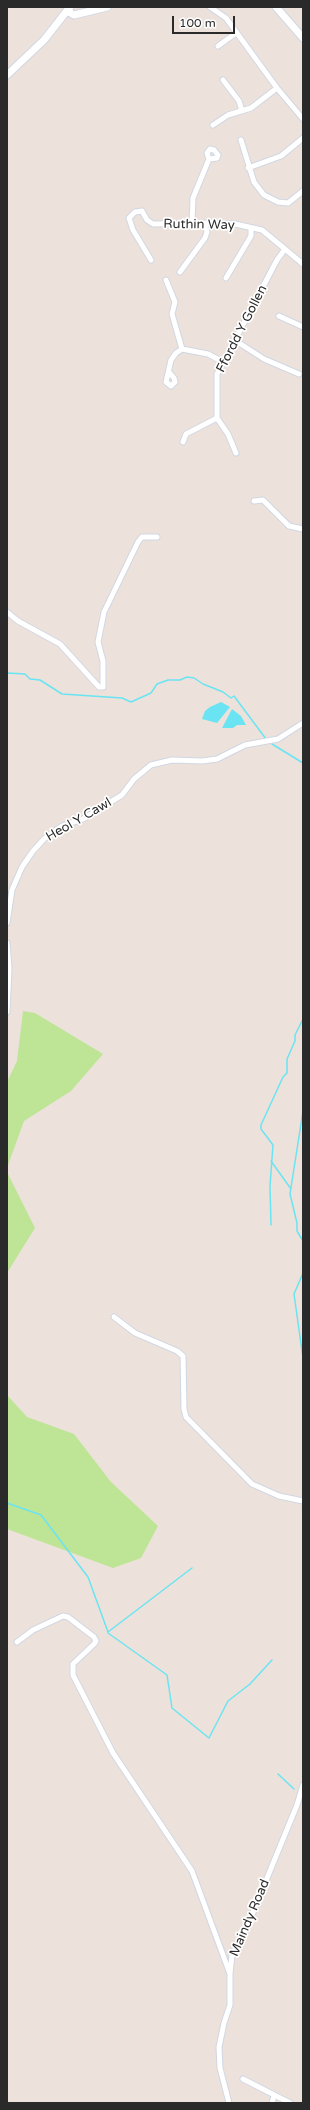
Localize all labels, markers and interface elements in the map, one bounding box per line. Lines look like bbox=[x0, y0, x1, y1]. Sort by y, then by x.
scale bar bbox=[174, 8, 237, 34]
text: 100 m bbox=[179, 16, 216, 30]
street label: Ruthin Way bbox=[163, 217, 235, 233]
street label: Ffordd Y Gollen bbox=[213, 283, 271, 375]
street label: Heol Y Cawl bbox=[44, 795, 114, 845]
street label: Maindy Road bbox=[227, 1877, 273, 1959]

